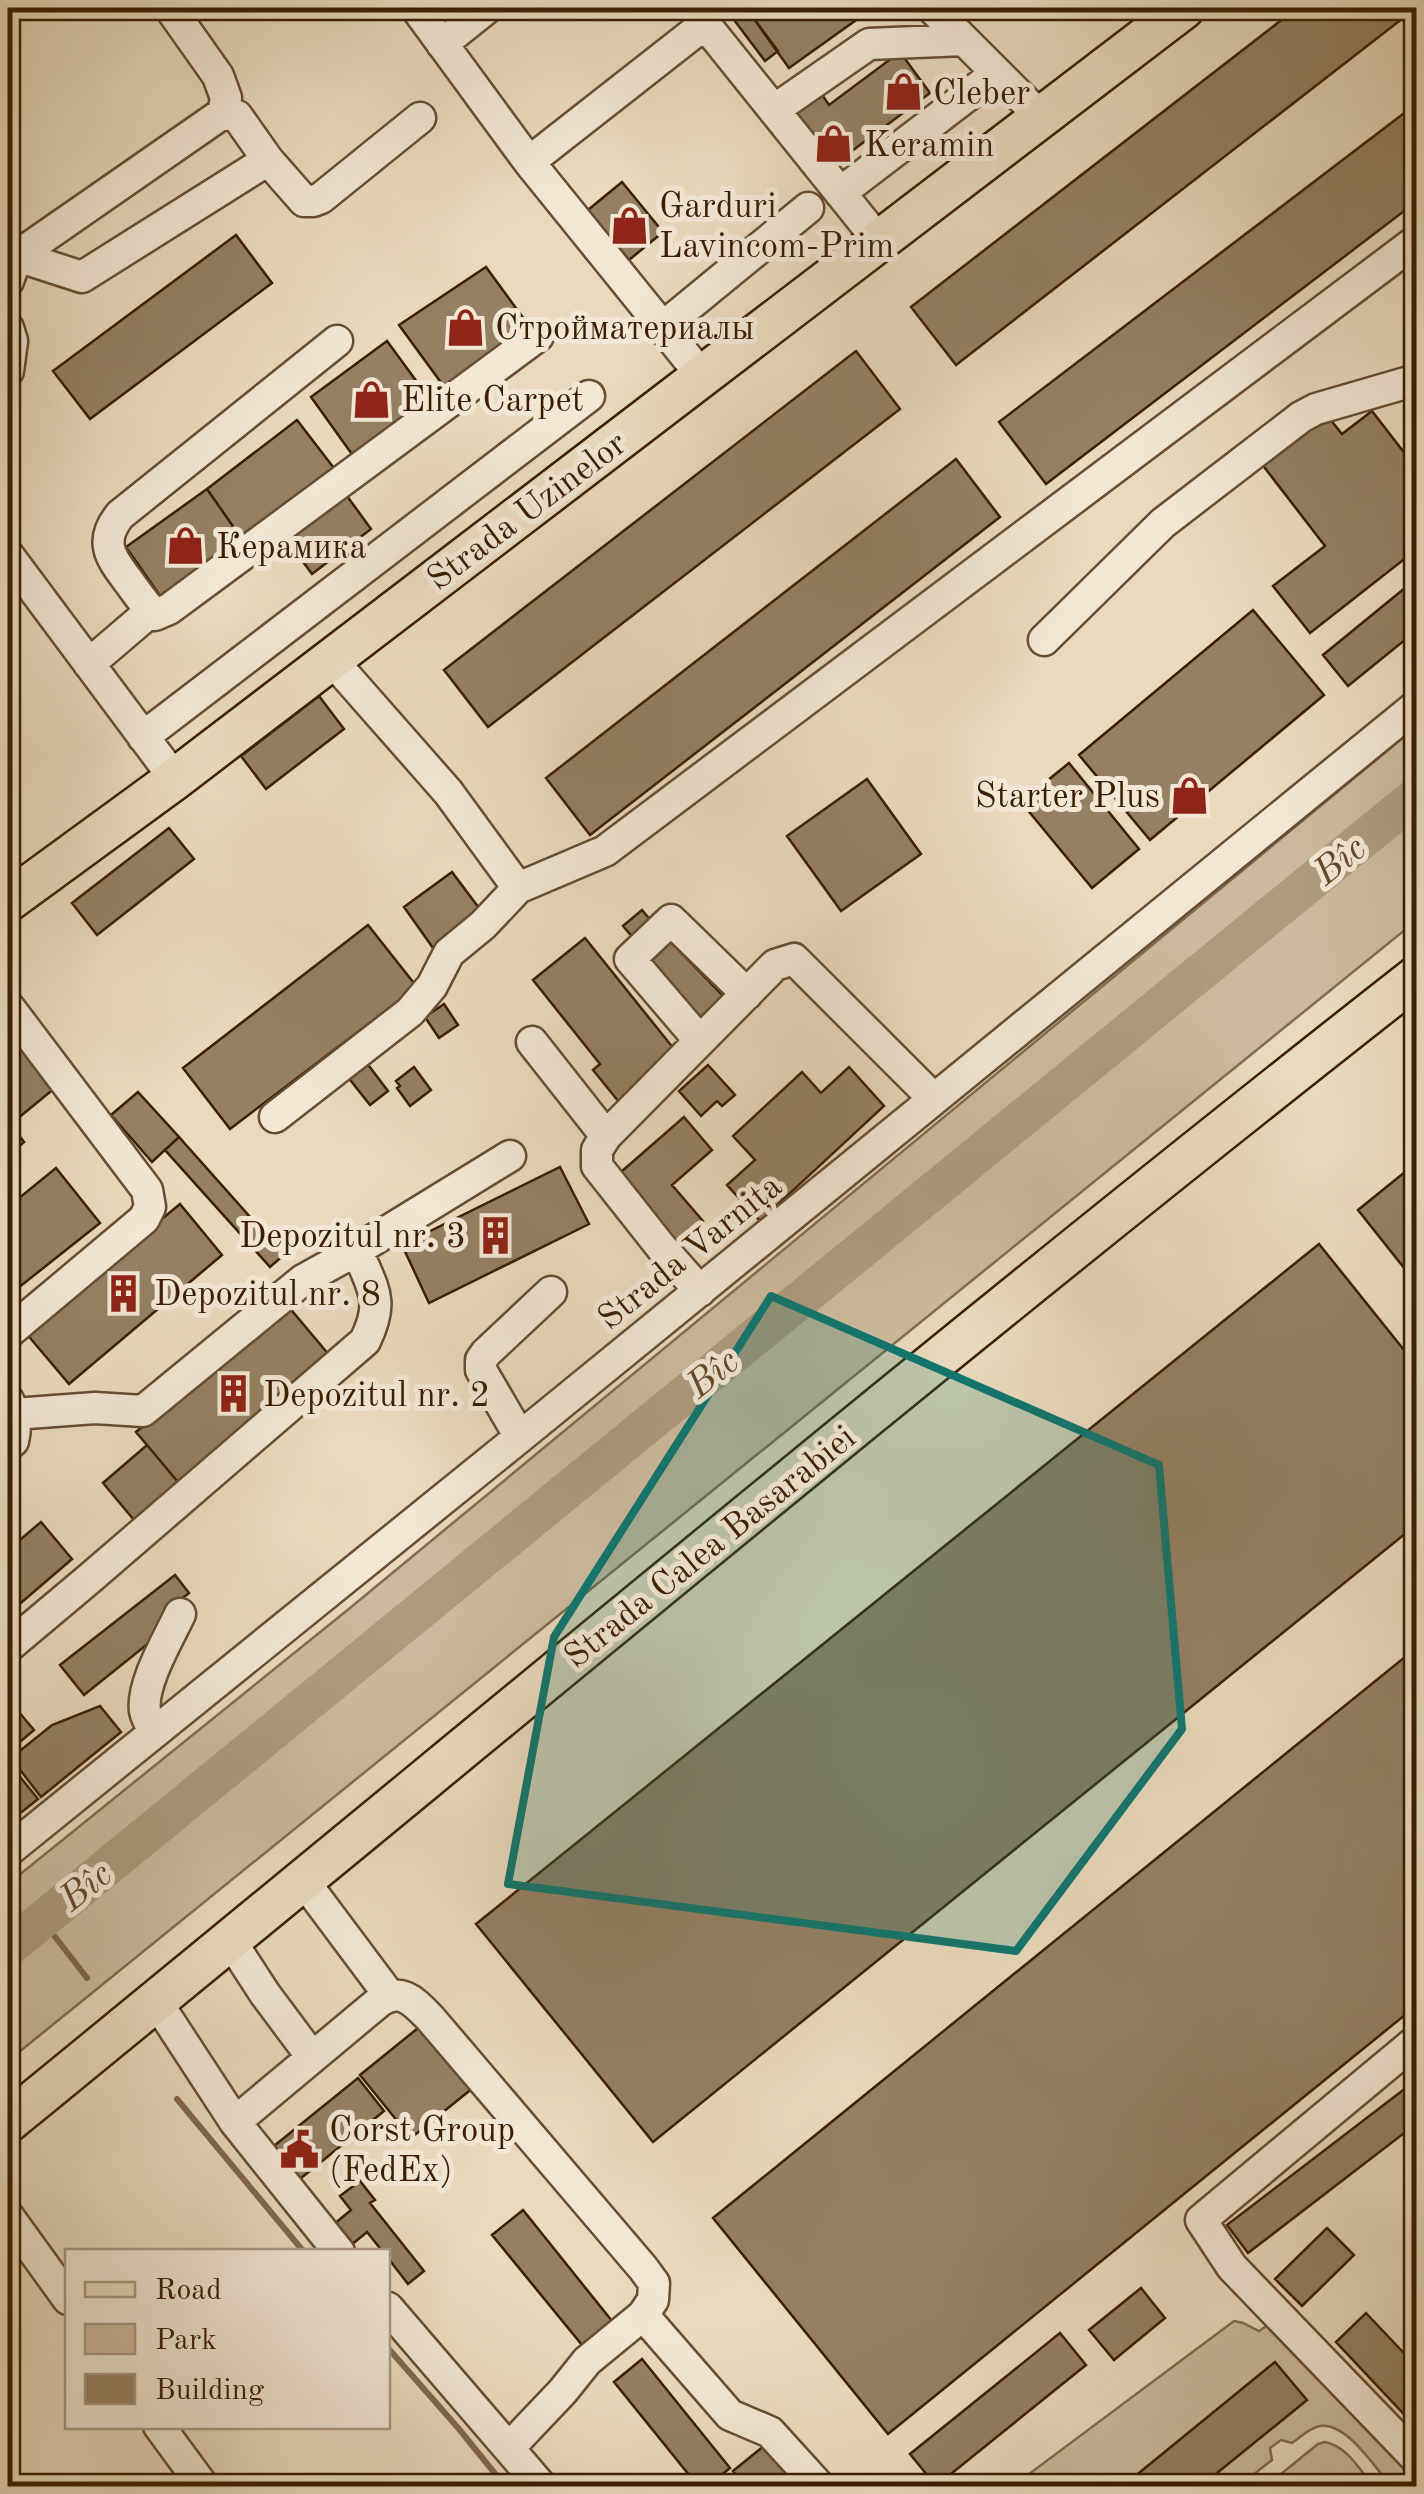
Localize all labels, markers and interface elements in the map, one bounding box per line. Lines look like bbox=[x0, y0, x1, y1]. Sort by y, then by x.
shop icon: Cleber bbox=[882, 71, 924, 113]
place label: Cleber bbox=[933, 77, 1030, 112]
shop icon: Keramin bbox=[813, 123, 855, 165]
place label: Keramin bbox=[864, 129, 994, 164]
place label: Garduri Lavincom-Prim bbox=[659, 190, 894, 265]
shop icon: Garduri Lavincom-Prim bbox=[608, 204, 650, 246]
shop icon: Стройматериалы bbox=[444, 306, 486, 348]
place label: Стройматериалы bbox=[495, 312, 754, 347]
shop icon: Elite Carpet bbox=[350, 378, 392, 420]
place label: Elite Carpet bbox=[401, 384, 584, 419]
street label: Strada Uzinelor bbox=[421, 426, 634, 598]
shop icon: Керамика bbox=[165, 525, 207, 567]
place label: Керамика bbox=[216, 531, 367, 566]
shop icon: Starter Plus bbox=[1169, 774, 1211, 816]
place label: Starter Plus bbox=[975, 780, 1160, 815]
water label: Bîc bbox=[1307, 829, 1374, 894]
street label: Strada Varnița bbox=[592, 1169, 790, 1338]
building icon: Depozitul nr. 3 bbox=[475, 1214, 517, 1256]
place label: Depozitul nr. 3 bbox=[239, 1220, 466, 1255]
building icon: Depozitul nr. 8 bbox=[103, 1272, 145, 1314]
place label: Depozitul nr. 8 bbox=[154, 1278, 381, 1313]
water label: Bîc bbox=[680, 1342, 747, 1407]
building icon: Depozitul nr. 2 bbox=[212, 1373, 254, 1415]
place label: Depozitul nr. 2 bbox=[263, 1379, 490, 1414]
street label: Strada Calea Basarabiei bbox=[559, 1420, 863, 1676]
water label: Bîc bbox=[53, 1855, 120, 1920]
place label: Corst Group (FedEx) bbox=[329, 2114, 515, 2189]
public building icon: Corst Group (FedEx) bbox=[278, 2128, 320, 2170]
legend bbox=[65, 2249, 390, 2429]
text: Road bbox=[155, 2276, 222, 2306]
text: Park bbox=[155, 2326, 217, 2356]
text: Building bbox=[155, 2376, 264, 2406]

